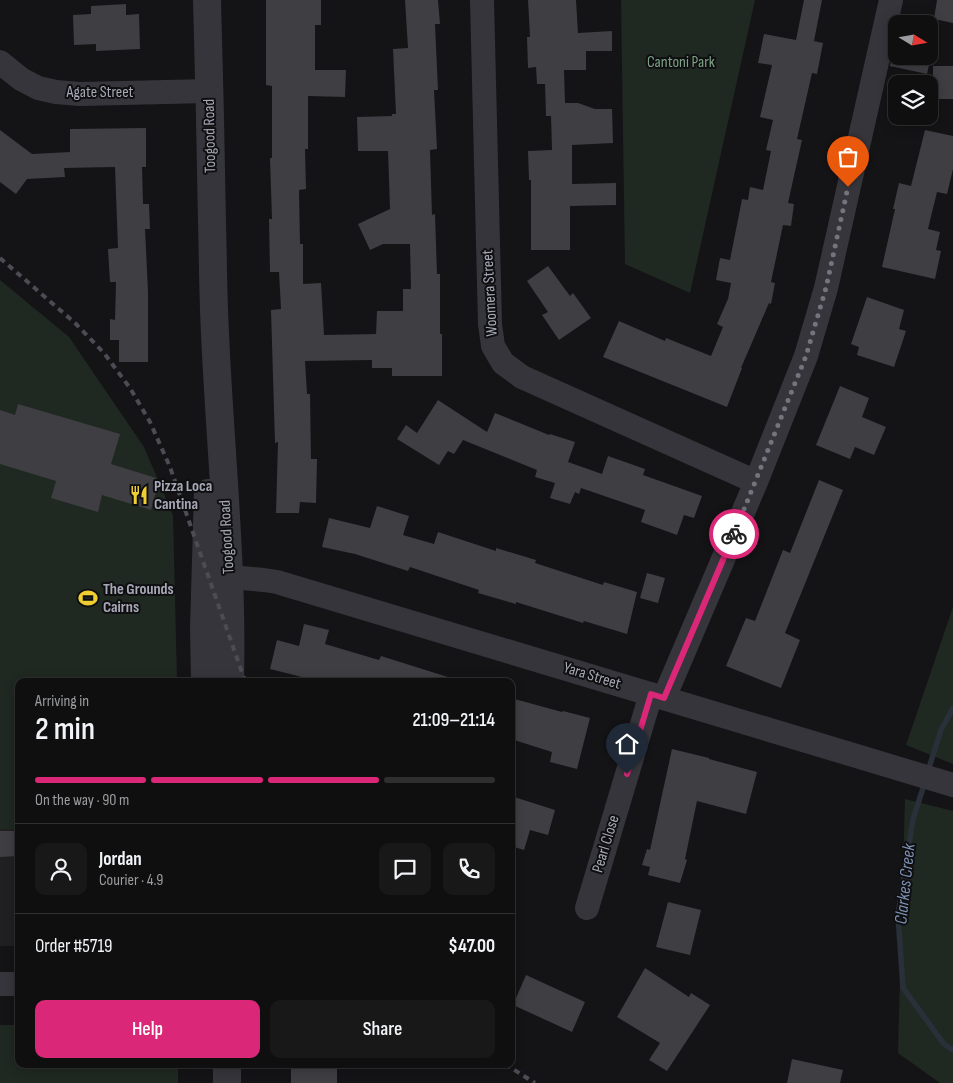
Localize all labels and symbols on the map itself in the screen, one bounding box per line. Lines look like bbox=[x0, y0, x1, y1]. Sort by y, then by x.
north arrow bbox=[888, 15, 938, 65]
park label: Cantoni Park bbox=[647, 53, 715, 72]
street label: Agate Street bbox=[66, 83, 134, 102]
street label: Toogood Road bbox=[200, 99, 220, 173]
pin bbox=[827, 136, 869, 187]
street label: Woomera Street bbox=[478, 249, 502, 337]
place label: Pizza Loca Cantina bbox=[154, 477, 212, 514]
restaurant icon: Pizza Loca Cantina bbox=[128, 484, 150, 506]
street label: Toogood Road bbox=[216, 499, 238, 575]
courier bbox=[709, 509, 759, 559]
place label: The Grounds Cairns bbox=[103, 580, 174, 617]
sports icon: The Grounds Cairns bbox=[77, 587, 99, 609]
street label: Yara Street bbox=[561, 658, 623, 694]
pin bbox=[606, 723, 648, 774]
street label: Pearl Close bbox=[588, 813, 624, 875]
water label: Clarkes Creek bbox=[890, 841, 920, 925]

